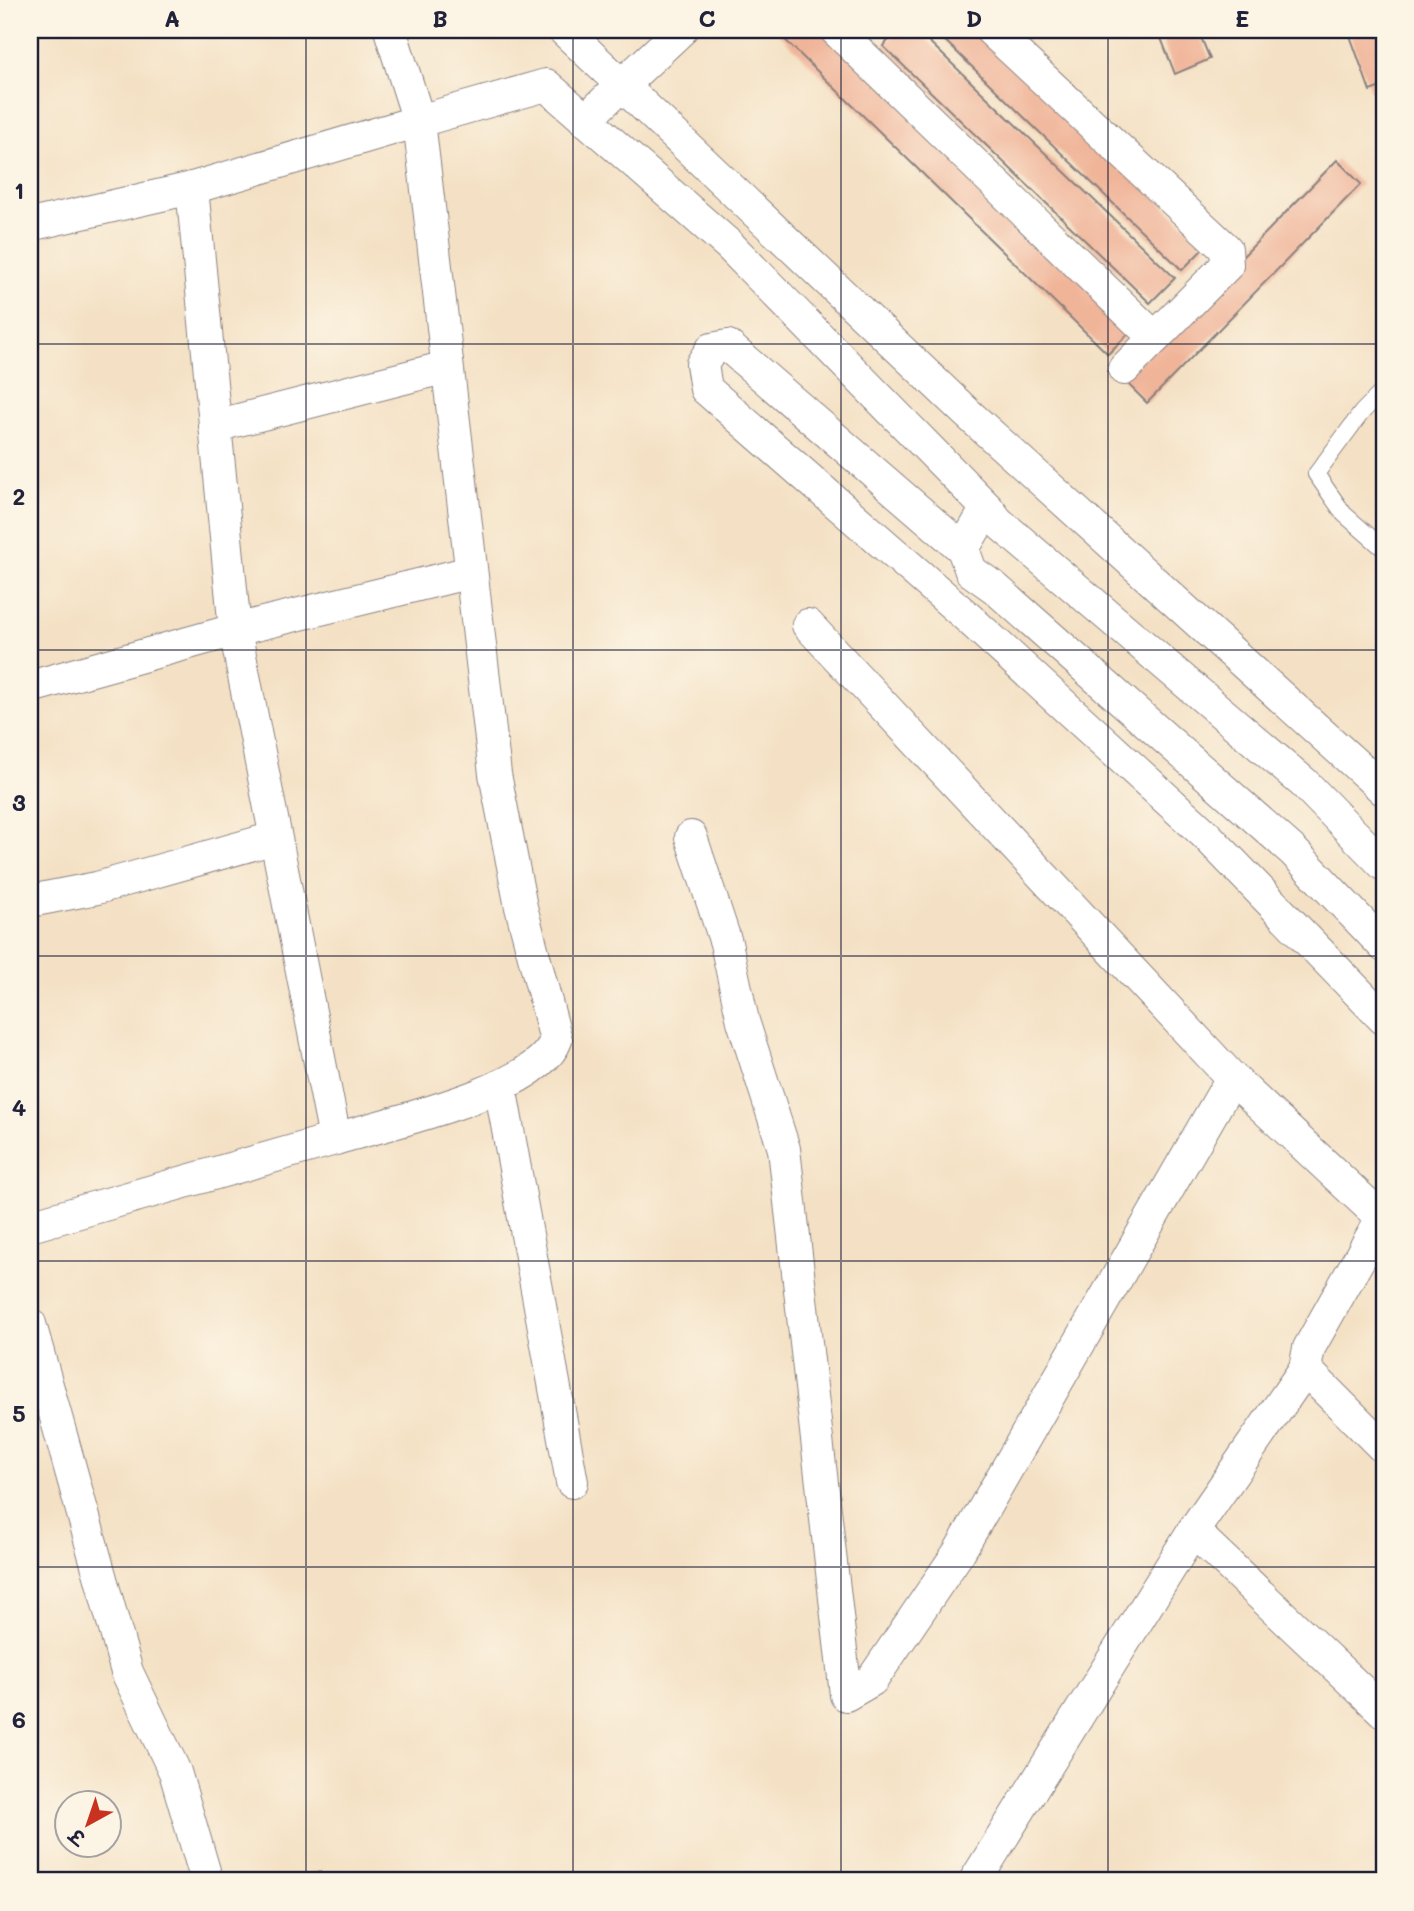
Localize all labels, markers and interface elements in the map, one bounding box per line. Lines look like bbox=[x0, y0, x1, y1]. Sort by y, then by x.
text: A bbox=[164, 3, 180, 33]
text: B bbox=[432, 3, 448, 33]
text: C bbox=[698, 3, 716, 33]
text: D bbox=[966, 3, 982, 33]
text: E bbox=[1235, 3, 1249, 33]
text: 1 bbox=[14, 175, 24, 205]
text: 2 bbox=[13, 481, 25, 511]
text: 3 bbox=[12, 787, 26, 817]
text: 4 bbox=[12, 1092, 26, 1122]
text: 5 bbox=[12, 1398, 26, 1428]
text: 6 bbox=[12, 1704, 26, 1734]
north arrow bbox=[52, 1788, 122, 1858]
text: उ bbox=[62, 1822, 91, 1852]

